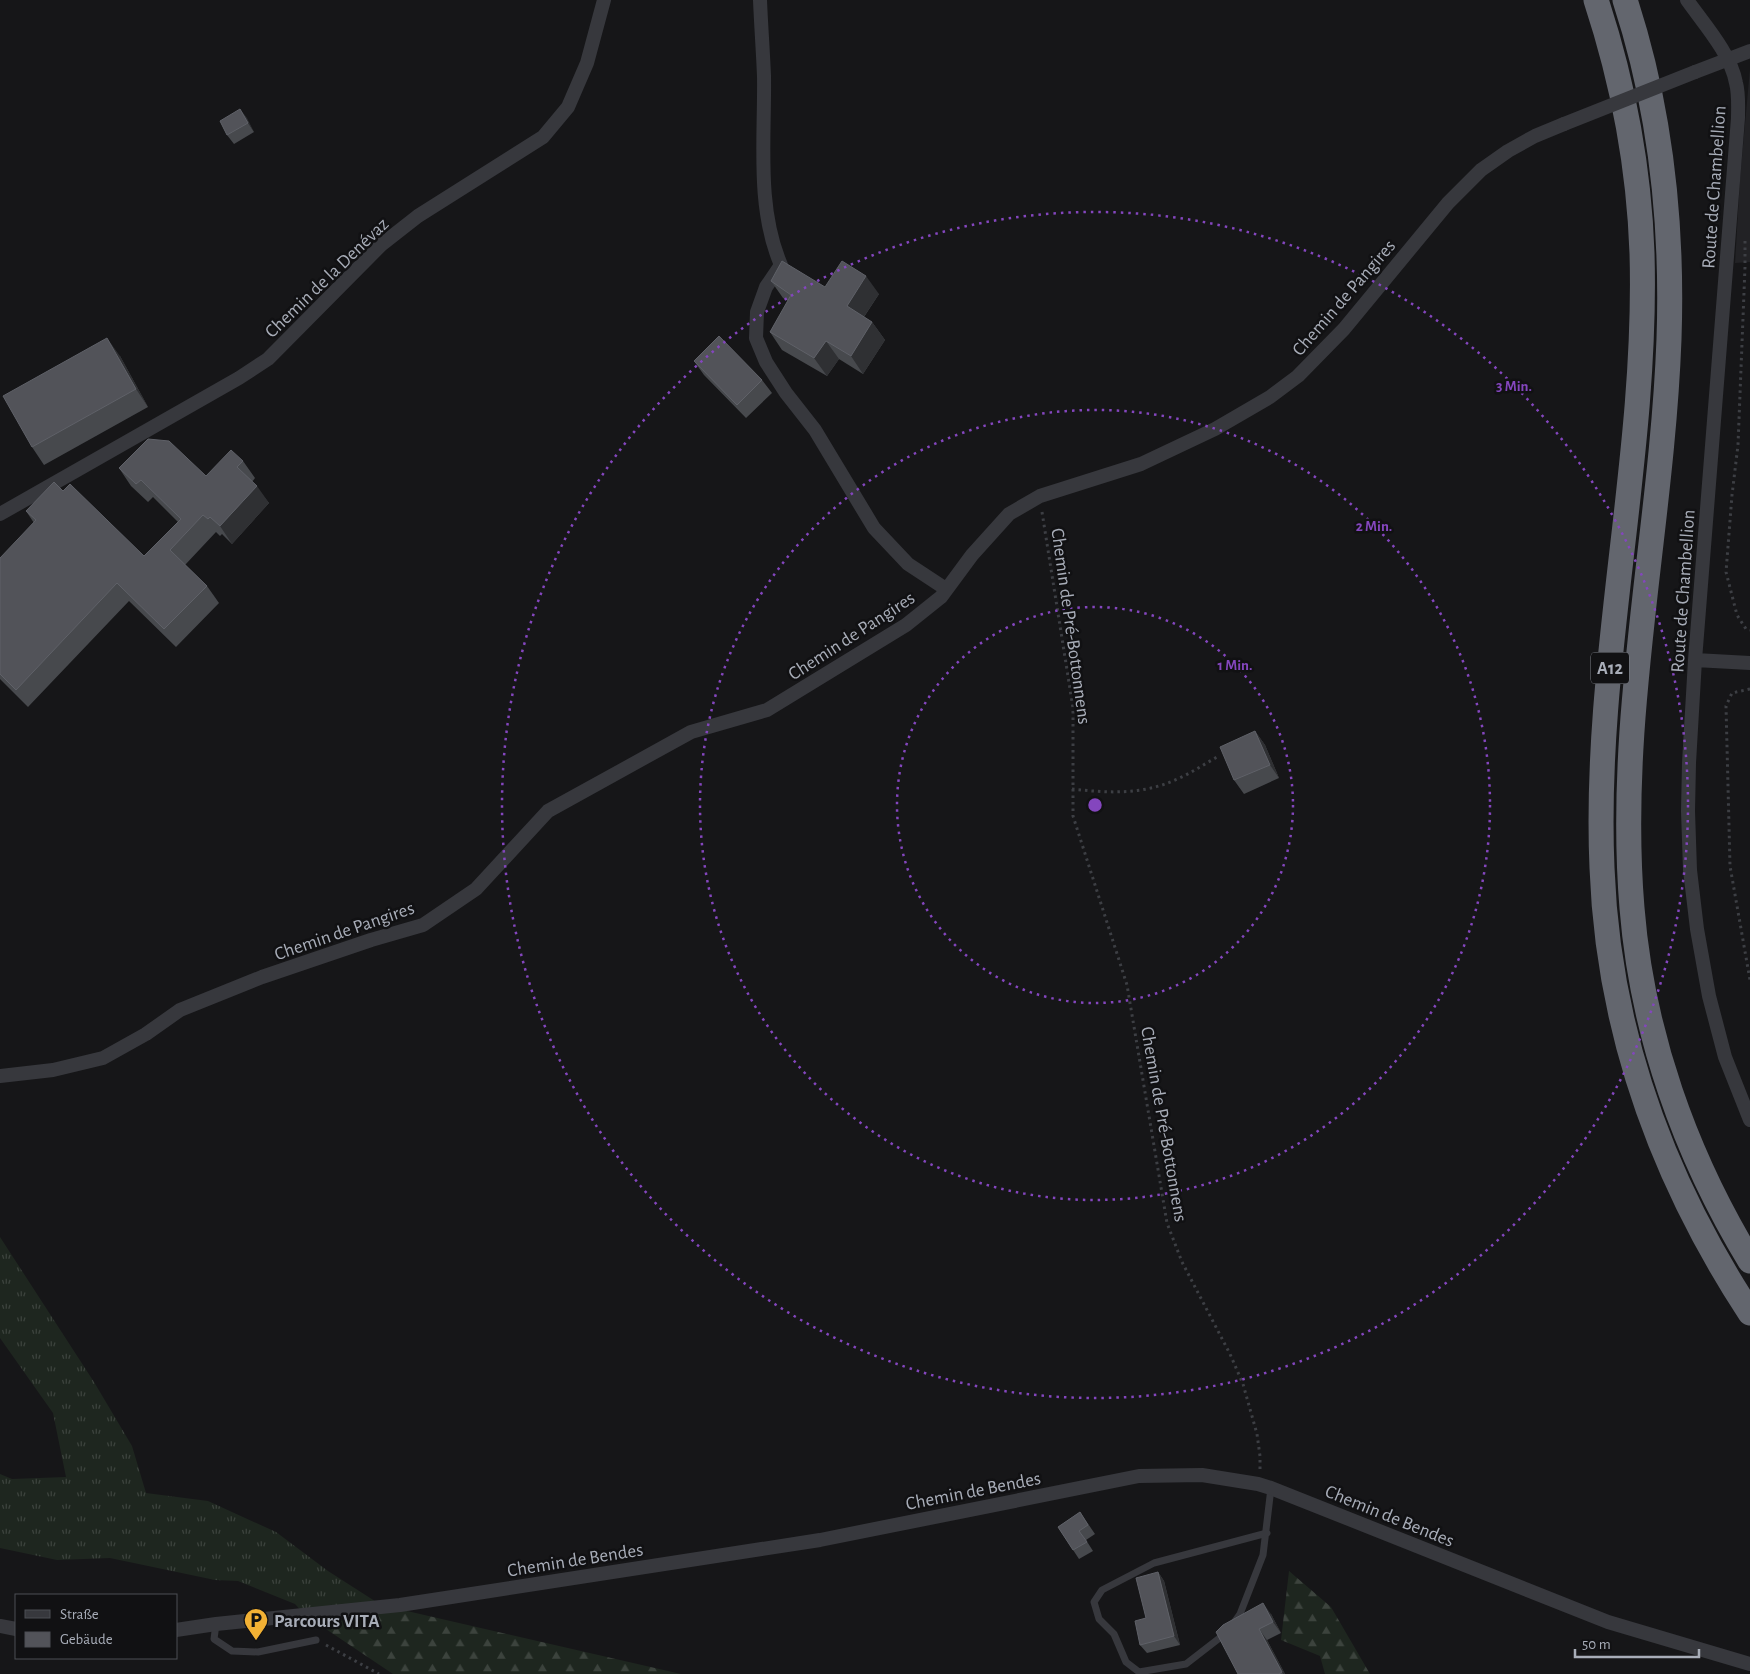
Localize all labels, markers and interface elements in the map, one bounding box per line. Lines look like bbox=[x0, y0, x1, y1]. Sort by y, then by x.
street label: Route de Chambellion bbox=[1699, 105, 1730, 269]
street label: Chemin de la Denévaz bbox=[262, 214, 393, 342]
street label: Chemin de Pangires bbox=[1289, 236, 1399, 360]
text: 3 Min. bbox=[1496, 379, 1532, 394]
street label: Route de Chambellion bbox=[1668, 509, 1699, 673]
text: 2 Min. bbox=[1356, 519, 1392, 534]
street label: Chemin de Pré-Bottonnens bbox=[1047, 527, 1094, 726]
street label: Chemin de Pangires bbox=[785, 588, 918, 684]
road number: A12 bbox=[1591, 652, 1629, 684]
text: 1 Min. bbox=[1218, 658, 1252, 673]
centre of rings bbox=[1086, 796, 1104, 814]
street label: Chemin de Pangires bbox=[272, 899, 417, 964]
street label: Chemin de Pré-Bottonnens bbox=[1137, 1025, 1190, 1223]
street label: Chemin de Bendes bbox=[904, 1469, 1042, 1514]
street label: Chemin de Bendes bbox=[1322, 1482, 1457, 1551]
street label: Chemin de Bendes bbox=[506, 1540, 644, 1581]
legend bbox=[15, 1594, 178, 1659]
text: Straße bbox=[60, 1607, 99, 1622]
parking icon: Parcours VITA bbox=[243, 1607, 269, 1641]
place label: Parcours VITA bbox=[274, 1612, 380, 1631]
scale bar bbox=[1575, 1626, 1699, 1658]
text: Gebäude bbox=[60, 1632, 113, 1647]
text: 50 m bbox=[1582, 1637, 1611, 1652]

